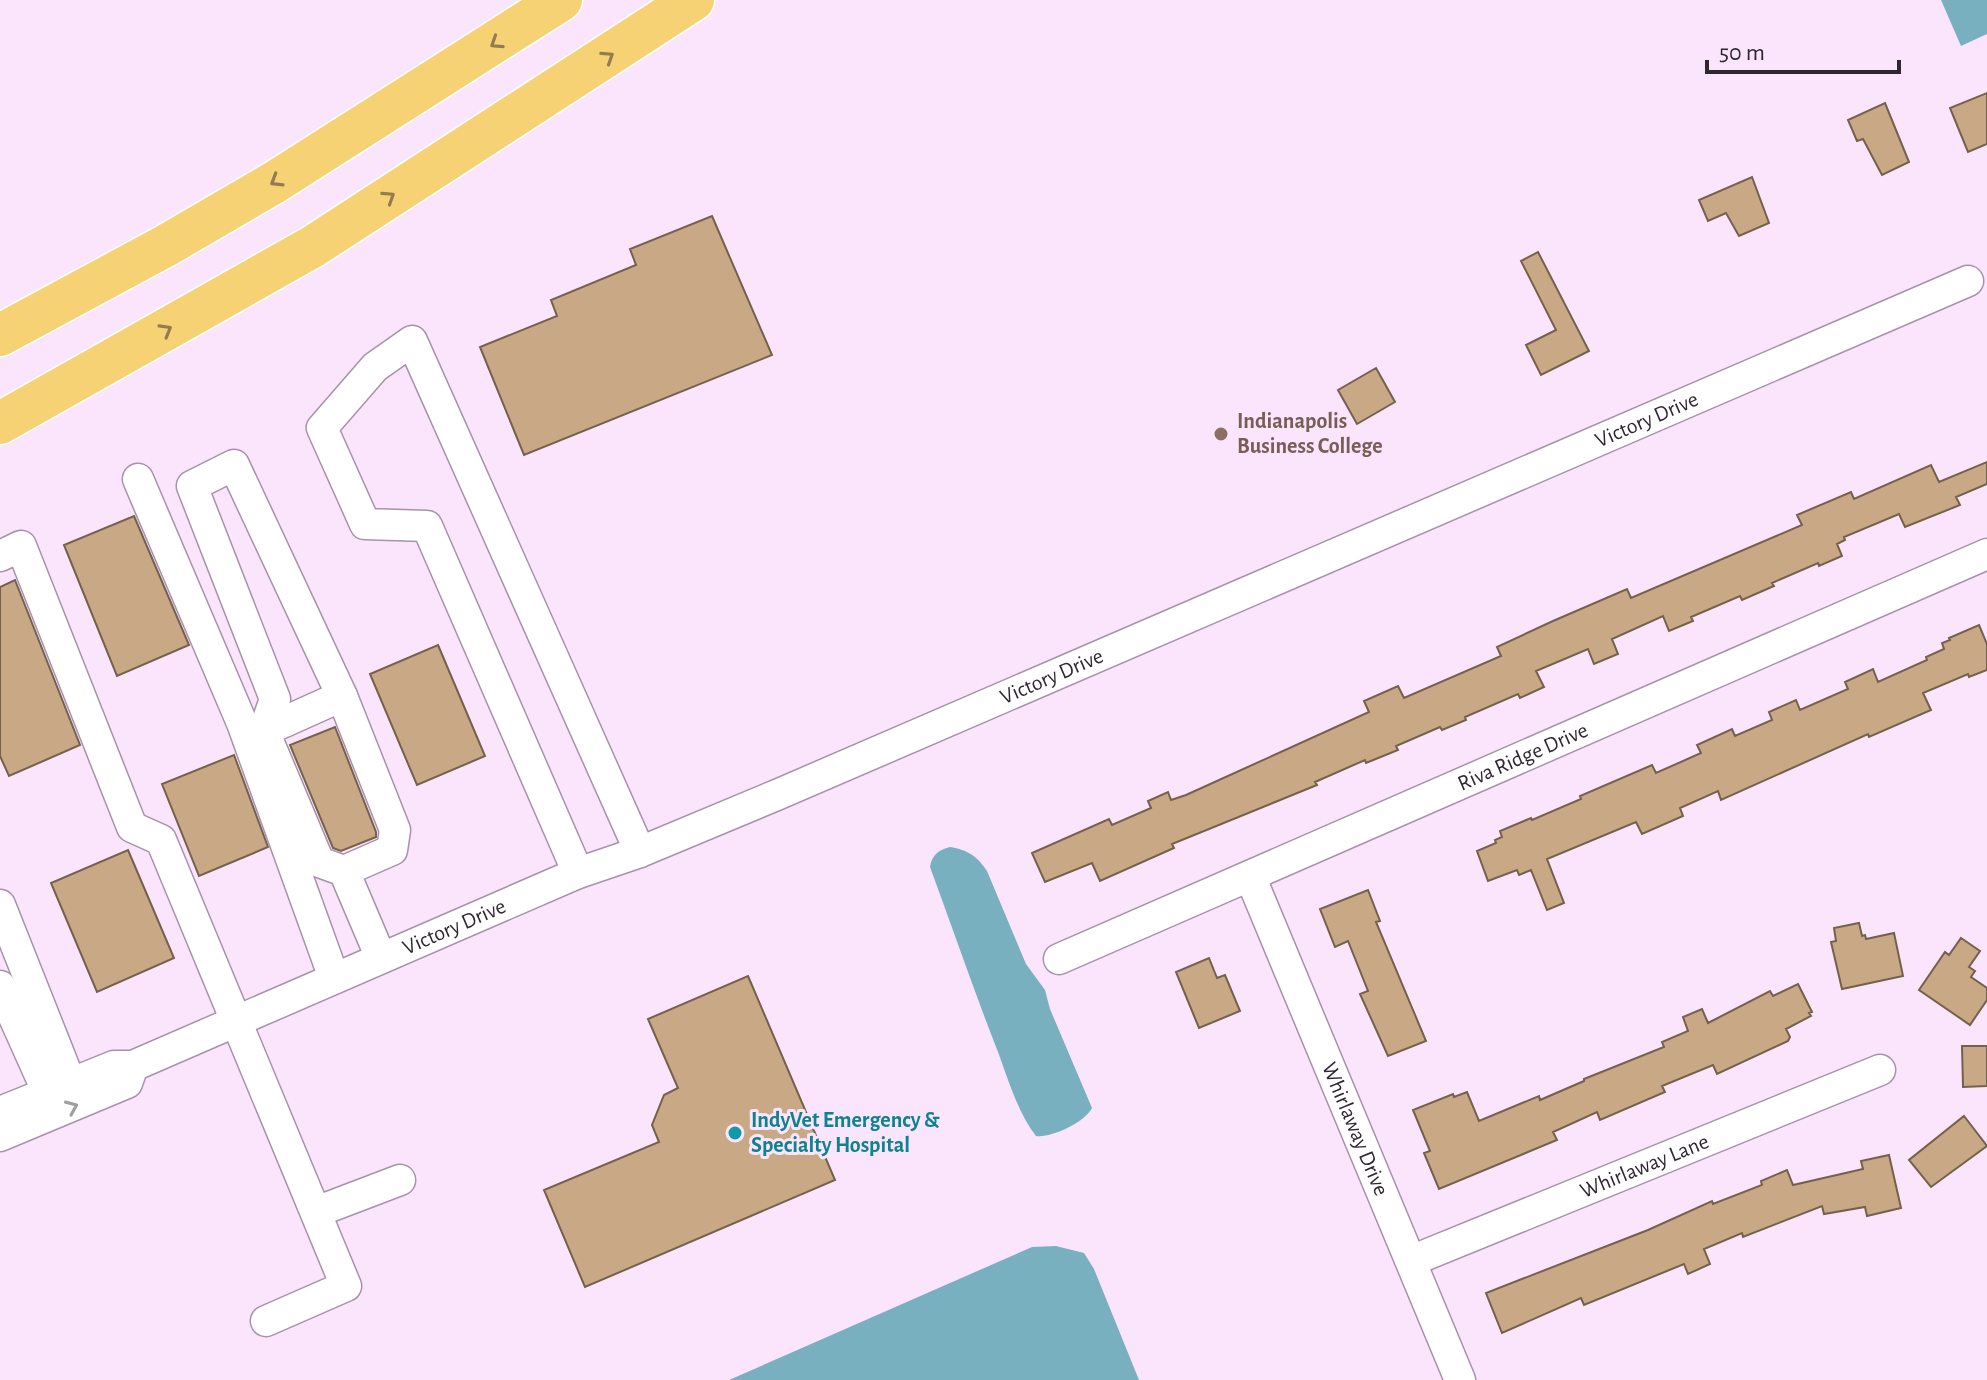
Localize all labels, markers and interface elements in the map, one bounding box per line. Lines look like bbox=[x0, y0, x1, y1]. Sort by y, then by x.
scale bar bbox=[1707, 24, 1899, 74]
one-way arrow bbox=[490, 33, 504, 48]
text: 50 m bbox=[1719, 41, 1765, 65]
one-way arrow bbox=[599, 52, 614, 67]
one-way arrow bbox=[270, 171, 285, 187]
one-way arrow bbox=[381, 192, 395, 207]
one-way arrow bbox=[158, 325, 172, 340]
street label: Victory Drive bbox=[1592, 388, 1701, 451]
place label: Indianapolis Business College bbox=[1237, 410, 1383, 457]
marker: Indianapolis Business College bbox=[1212, 425, 1230, 443]
street label: Victory Drive bbox=[997, 645, 1106, 708]
street label: Riva Ridge Drive bbox=[1454, 719, 1591, 795]
street label: Victory Drive bbox=[399, 895, 509, 959]
street label: Whirlaway Drive bbox=[1318, 1059, 1393, 1199]
one-way arrow bbox=[64, 1101, 78, 1117]
place label: IndyVet Emergency & Specialty Hospital bbox=[751, 1109, 940, 1157]
marker: IndyVet Emergency & Specialty Hospital bbox=[726, 1124, 744, 1142]
street label: Whirlaway Lane bbox=[1577, 1130, 1712, 1202]

